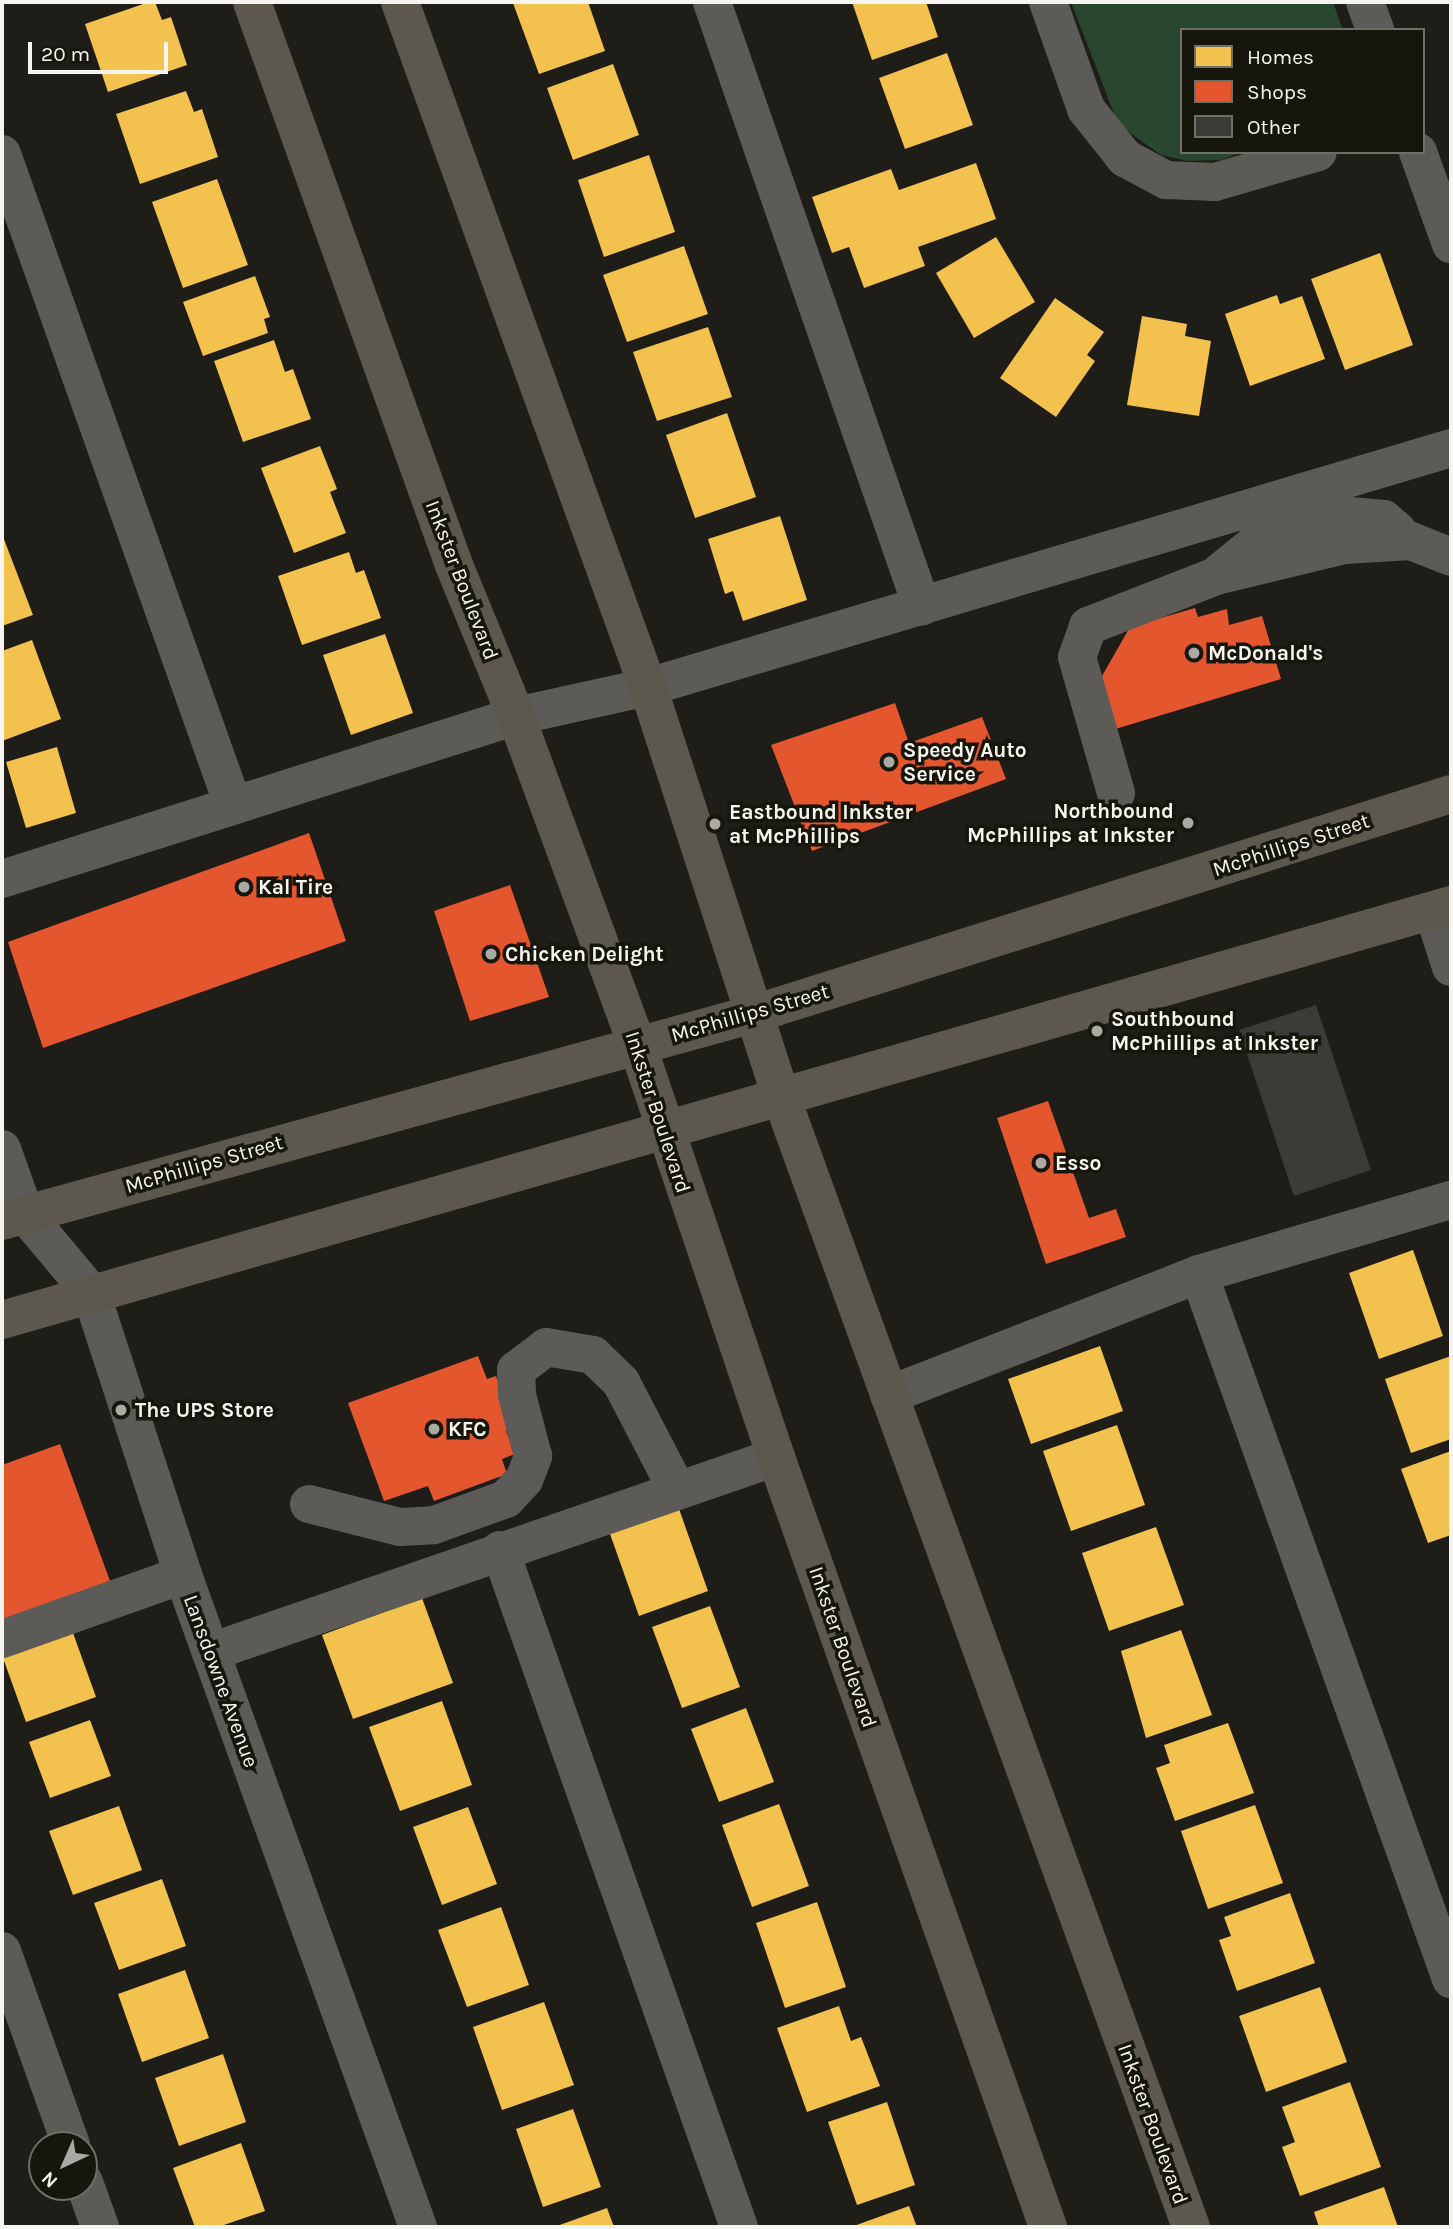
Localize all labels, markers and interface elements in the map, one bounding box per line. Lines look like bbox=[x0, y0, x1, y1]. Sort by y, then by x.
scale bar bbox=[32, 28, 172, 72]
legend bbox=[1180, 28, 1425, 154]
text: 20 m bbox=[41, 42, 90, 66]
text: Homes bbox=[1247, 45, 1314, 69]
text: Shops bbox=[1247, 80, 1307, 104]
text: Other bbox=[1247, 115, 1300, 139]
street label: Inkster Boulevard bbox=[420, 497, 504, 663]
place label: McDonald's bbox=[1208, 640, 1323, 666]
marker: McDonald's bbox=[1186, 645, 1202, 661]
place label: Speedy Auto Service bbox=[903, 737, 1027, 787]
marker: Speedy Auto Service bbox=[881, 754, 897, 770]
place label: Northbound McPhillips at Inkster bbox=[967, 798, 1174, 848]
place label: Eastbound Inkster at McPhillips bbox=[729, 799, 913, 849]
street label: McPhillips Street bbox=[1210, 808, 1372, 882]
marker: Northbound McPhillips at Inkster bbox=[1180, 815, 1196, 831]
marker: Eastbound Inkster at McPhillips bbox=[707, 816, 723, 832]
place label: Kal Tire bbox=[258, 874, 333, 900]
marker: Kal Tire bbox=[236, 879, 252, 895]
place label: Chicken Delight bbox=[505, 941, 664, 967]
marker: Chicken Delight bbox=[483, 946, 499, 962]
street label: McPhillips Street bbox=[668, 978, 832, 1048]
place label: Southbound McPhillips at Inkster bbox=[1111, 1006, 1318, 1056]
marker: Southbound McPhillips at Inkster bbox=[1089, 1023, 1105, 1039]
street label: Inkster Boulevard bbox=[620, 1028, 696, 1196]
street label: McPhillips Street bbox=[122, 1129, 286, 1199]
place label: Esso bbox=[1055, 1150, 1101, 1176]
marker: Esso bbox=[1033, 1155, 1049, 1171]
place label: The UPS Store bbox=[135, 1397, 274, 1423]
marker: The UPS Store bbox=[113, 1402, 129, 1418]
place label: KFC bbox=[448, 1416, 487, 1442]
marker: KFC bbox=[426, 1421, 442, 1437]
street label: Inkster Boulevard bbox=[804, 1563, 882, 1731]
street label: Lansdowne Avenue bbox=[178, 1591, 264, 1771]
street label: Inkster Boulevard bbox=[1112, 2040, 1194, 2208]
north arrow bbox=[28, 2131, 98, 2201]
text: N bbox=[37, 2167, 62, 2192]

